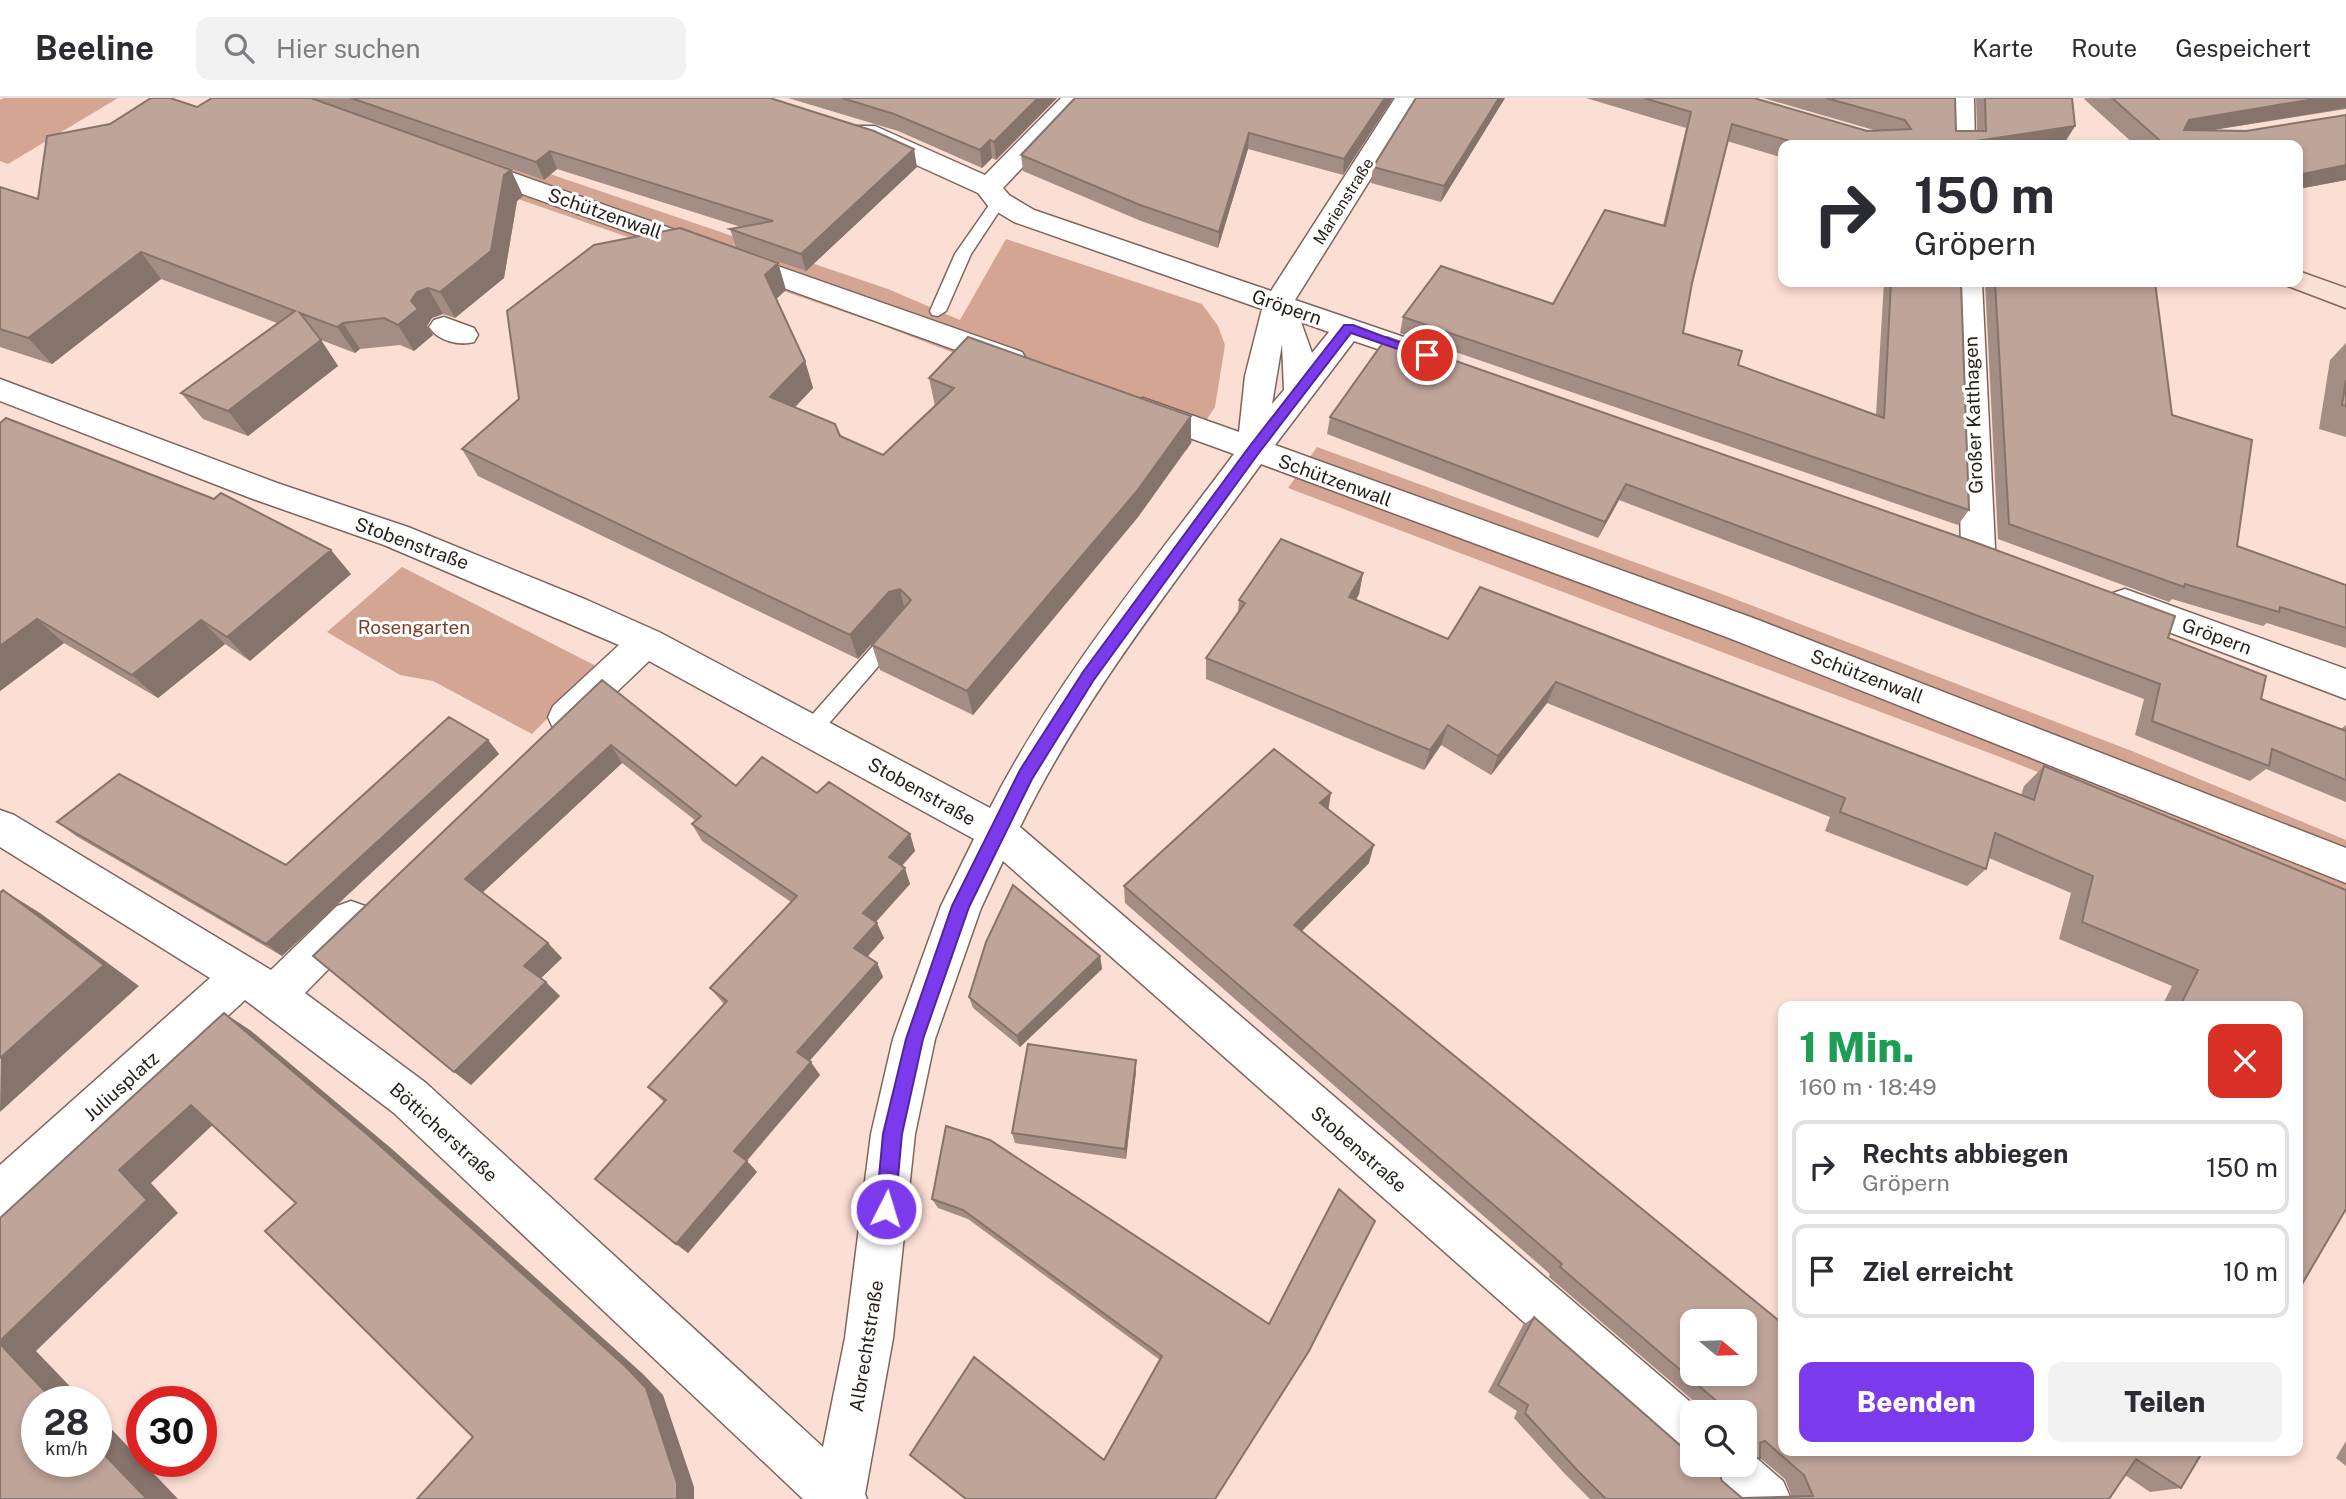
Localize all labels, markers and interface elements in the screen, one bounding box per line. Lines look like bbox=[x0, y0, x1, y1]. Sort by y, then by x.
search box bbox=[196, 17, 686, 80]
text: Beeline bbox=[35, 29, 154, 67]
icon: search bbox=[220, 29, 258, 67]
text: Hier suchen bbox=[276, 33, 421, 64]
text: Karte bbox=[1972, 34, 2033, 62]
text: Route bbox=[2071, 34, 2137, 62]
text: Gespeichert bbox=[2175, 34, 2311, 62]
street label: Marienstraße bbox=[1309, 154, 1378, 248]
text: 150 m bbox=[1914, 166, 2055, 224]
icon: right bbox=[1799, 168, 1890, 259]
street label: Schützenwall bbox=[545, 183, 665, 243]
text: Gröpern bbox=[1914, 225, 2036, 262]
street label: Gröpern bbox=[1249, 285, 1325, 329]
pin bbox=[1397, 325, 1457, 385]
icon: arrive bbox=[1408, 336, 1446, 374]
street label: Großer Katthagen bbox=[1959, 336, 1987, 494]
street label: Schützenwall bbox=[1275, 449, 1395, 511]
street label: Stobenstraße bbox=[352, 512, 472, 574]
street label: Gröpern bbox=[2179, 613, 2255, 659]
park label: Rosengarten bbox=[358, 616, 470, 638]
street label: Schützenwall bbox=[1807, 644, 1927, 708]
street label: Stobenstraße bbox=[864, 752, 980, 830]
text: 1 Min. bbox=[1799, 1022, 1915, 1071]
button: close bbox=[2208, 1024, 2282, 1098]
street label: Juliusplatz bbox=[79, 1047, 163, 1125]
text: 160 m · 18:49 bbox=[1799, 1073, 1937, 1100]
street label: Bötticherstraße bbox=[386, 1078, 502, 1186]
street label: Stobenstraße bbox=[1307, 1101, 1411, 1197]
text: Rechts abbiegen bbox=[1862, 1138, 2068, 1169]
icon: right bbox=[1803, 1148, 1841, 1186]
text: 150 m bbox=[2206, 1152, 2278, 1183]
text: Gröpern bbox=[1862, 1169, 1950, 1196]
position arrow bbox=[849, 1172, 923, 1246]
icon: arrive bbox=[1803, 1252, 1841, 1290]
text: Ziel erreicht bbox=[1862, 1256, 2014, 1287]
text: 10 m bbox=[2223, 1256, 2278, 1287]
street label: Albrechtstraße bbox=[845, 1279, 887, 1413]
north arrow bbox=[1680, 1309, 1757, 1386]
map controls bbox=[1680, 1309, 1757, 1477]
button: Beenden bbox=[1799, 1362, 2034, 1442]
button: Teilen bbox=[2048, 1362, 2282, 1442]
speed limit sign: 30 bbox=[126, 1386, 217, 1477]
button: search bbox=[1680, 1400, 1757, 1477]
text: 28 bbox=[44, 1402, 89, 1443]
text: km/h bbox=[45, 1438, 88, 1459]

